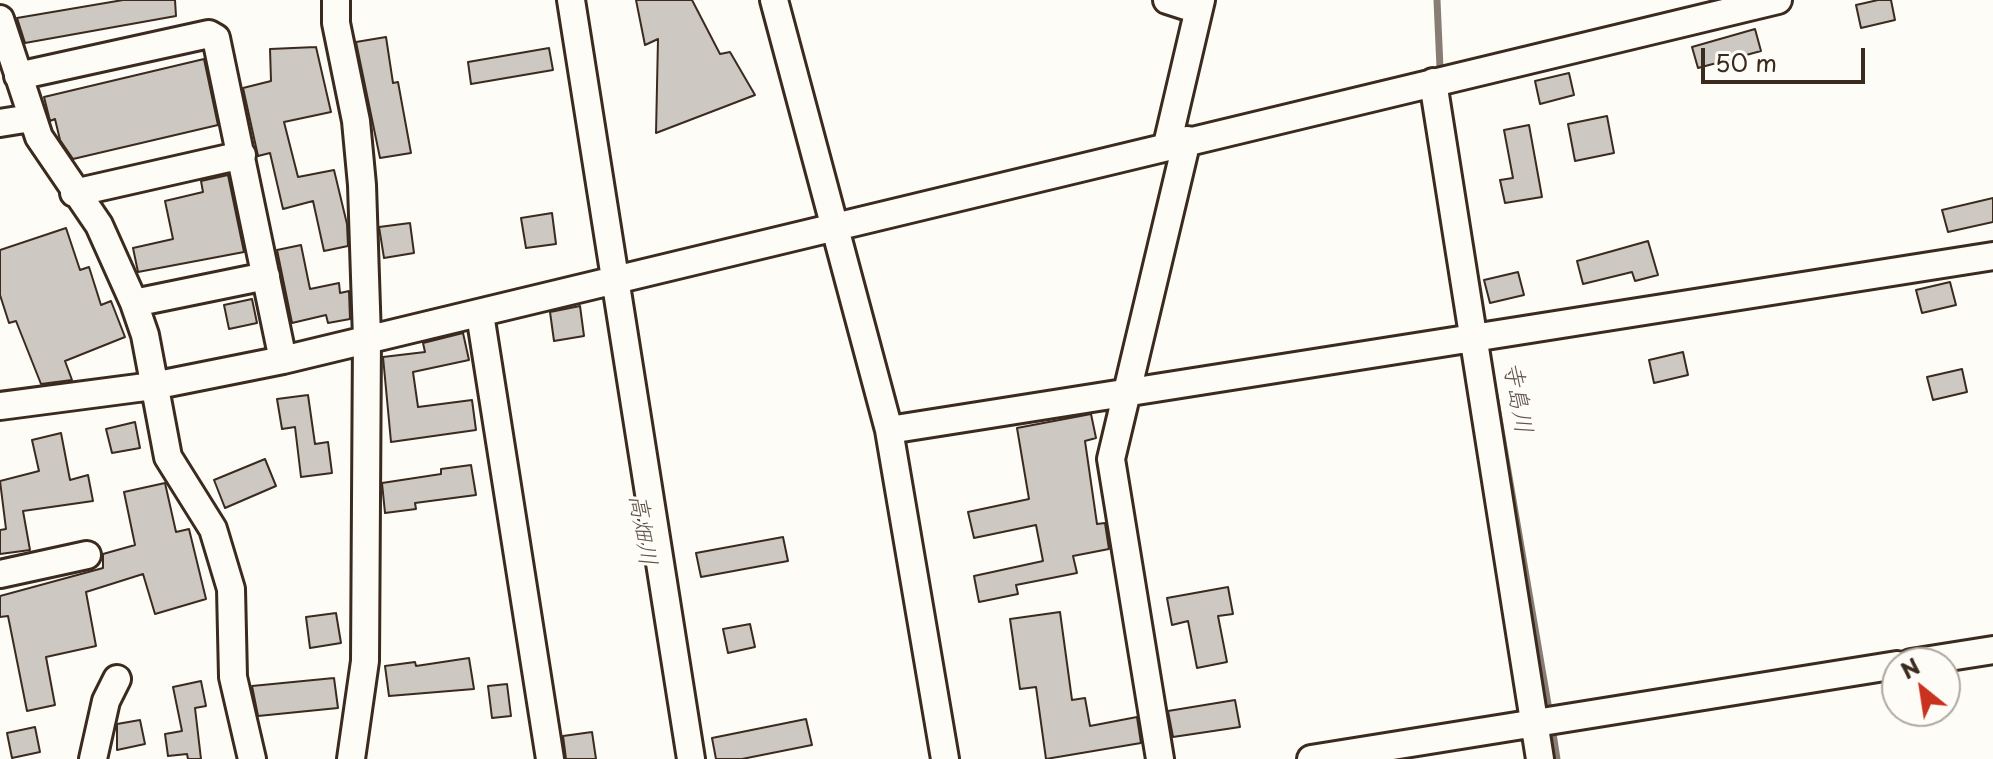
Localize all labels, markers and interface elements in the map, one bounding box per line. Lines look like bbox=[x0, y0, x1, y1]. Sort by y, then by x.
scale bar bbox=[1705, 32, 1869, 82]
text: 50 m bbox=[1715, 44, 1777, 80]
water label: 寺島川 bbox=[1497, 360, 1537, 436]
water label: 高畑川 bbox=[622, 492, 662, 568]
north arrow bbox=[1881, 647, 1961, 727]
text: N bbox=[1894, 649, 1926, 686]

